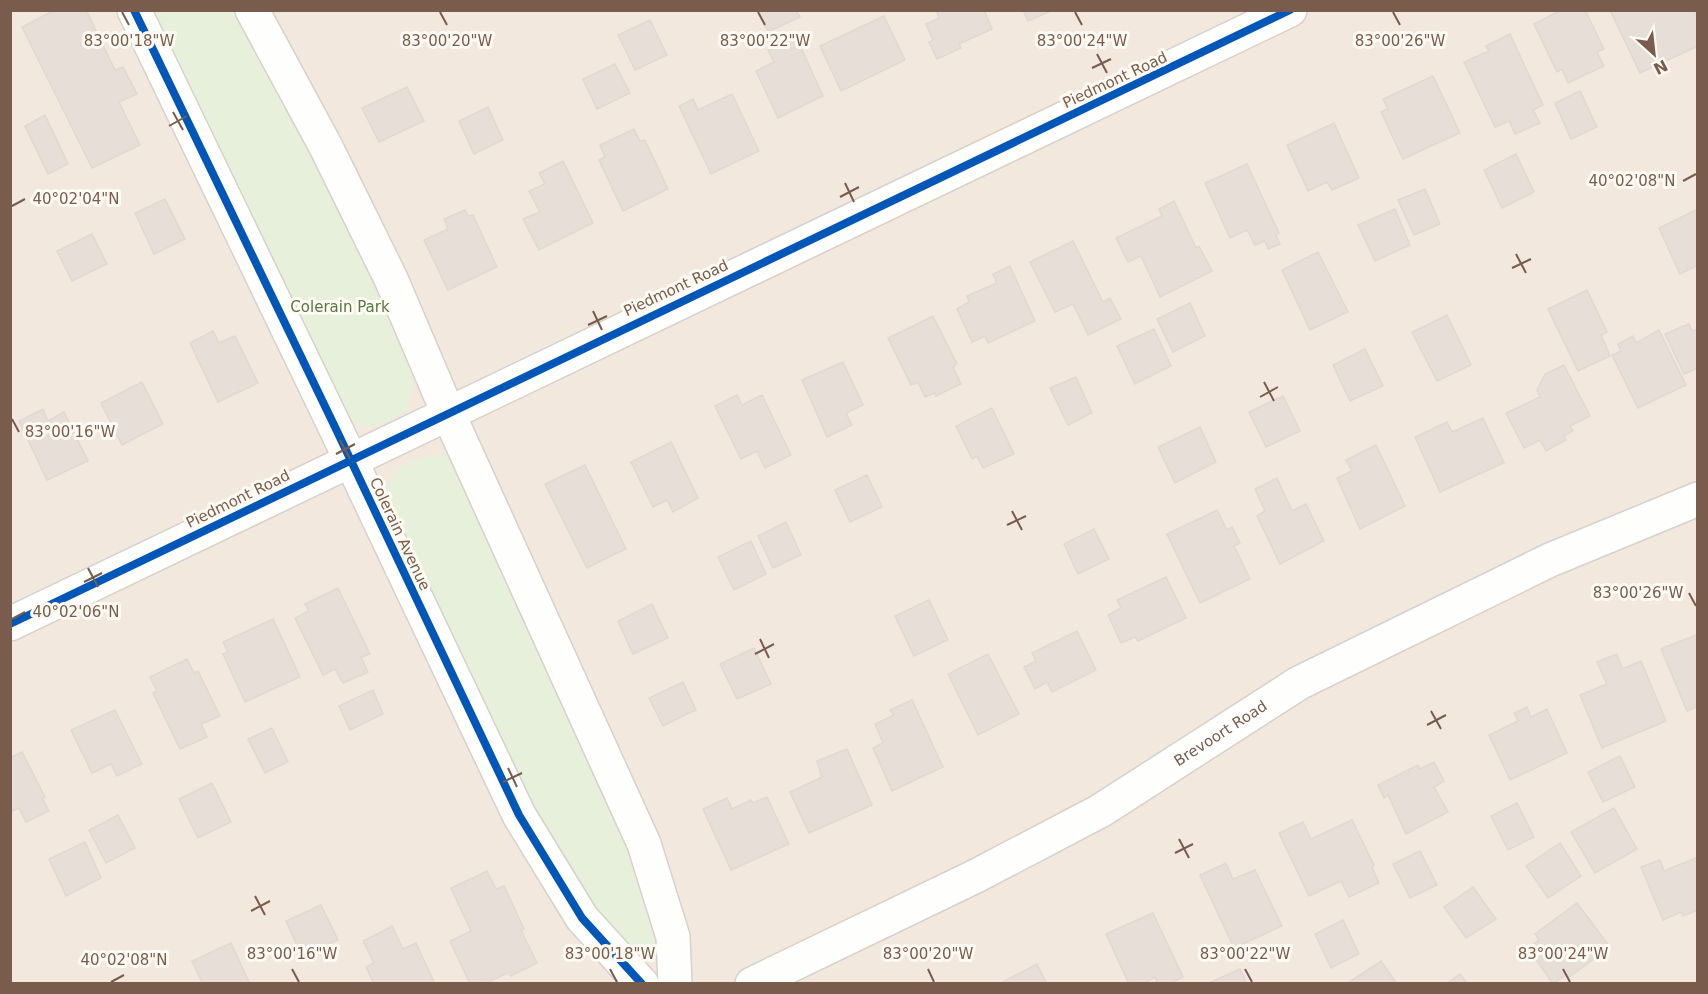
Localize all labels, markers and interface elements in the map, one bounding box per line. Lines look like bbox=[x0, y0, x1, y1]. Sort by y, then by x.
north arrow bbox=[1624, 24, 1684, 84]
text: 83°00'18"W bbox=[84, 32, 174, 50]
text: 83°00'20"W bbox=[402, 32, 492, 50]
text: 83°00'22"W bbox=[720, 32, 810, 50]
text: 83°00'24"W bbox=[1037, 32, 1127, 50]
text: 83°00'26"W bbox=[1355, 32, 1445, 50]
street label: Piedmont Road bbox=[1060, 48, 1170, 112]
text: N bbox=[1650, 55, 1671, 78]
text: 40°02'08"N bbox=[1588, 172, 1676, 190]
text: 40°02'04"N bbox=[32, 190, 120, 208]
street label: Piedmont Road bbox=[621, 256, 731, 320]
park label: Colerain Park bbox=[290, 298, 390, 316]
text: 83°00'16"W bbox=[25, 423, 115, 441]
street label: Piedmont Road bbox=[183, 466, 293, 532]
street label: Colerain Avenue bbox=[366, 475, 434, 593]
text: 83°00'26"W bbox=[1593, 584, 1683, 602]
text: 40°02'06"N bbox=[32, 603, 120, 621]
street label: Brevoort Road bbox=[1171, 697, 1270, 770]
text: 83°00'16"W bbox=[247, 945, 337, 963]
text: 83°00'18"W bbox=[565, 945, 655, 963]
text: 83°00'20"W bbox=[883, 945, 973, 963]
text: 83°00'22"W bbox=[1200, 945, 1290, 963]
text: 83°00'24"W bbox=[1518, 945, 1608, 963]
text: 40°02'08"N bbox=[80, 951, 168, 969]

